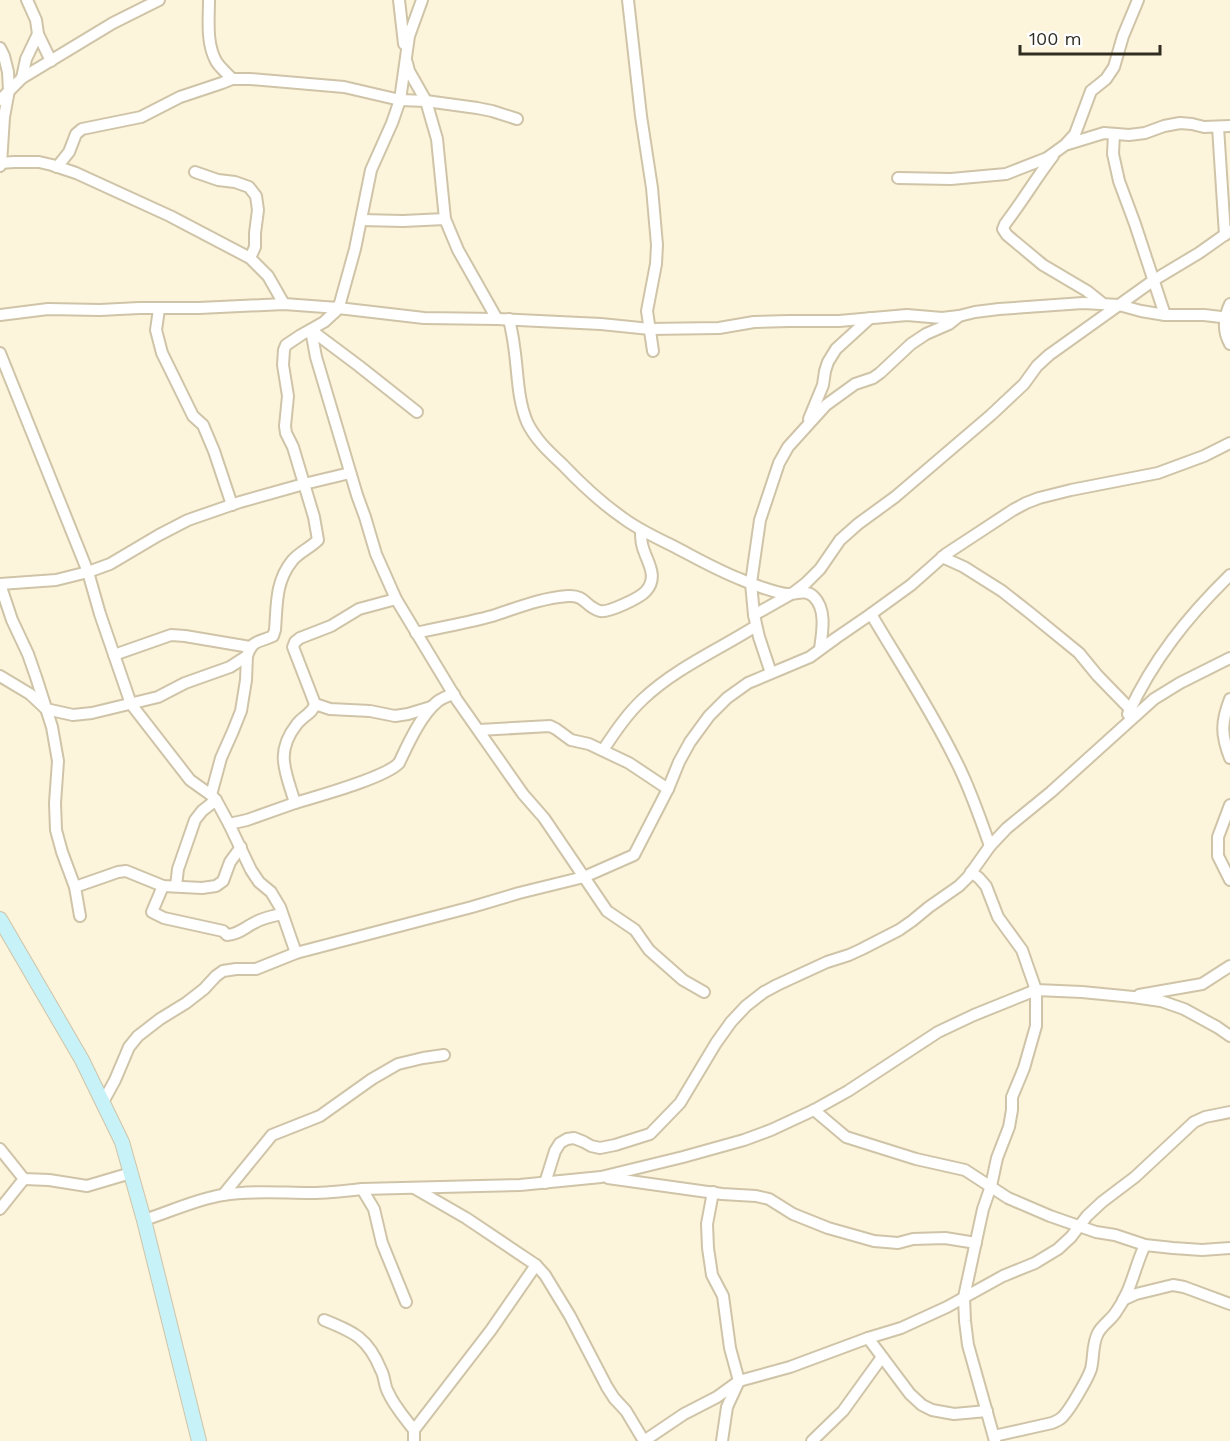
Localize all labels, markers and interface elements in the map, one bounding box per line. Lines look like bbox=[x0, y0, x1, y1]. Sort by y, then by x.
scale bar bbox=[1020, 18, 1160, 56]
text: 100 m bbox=[1029, 28, 1082, 49]

